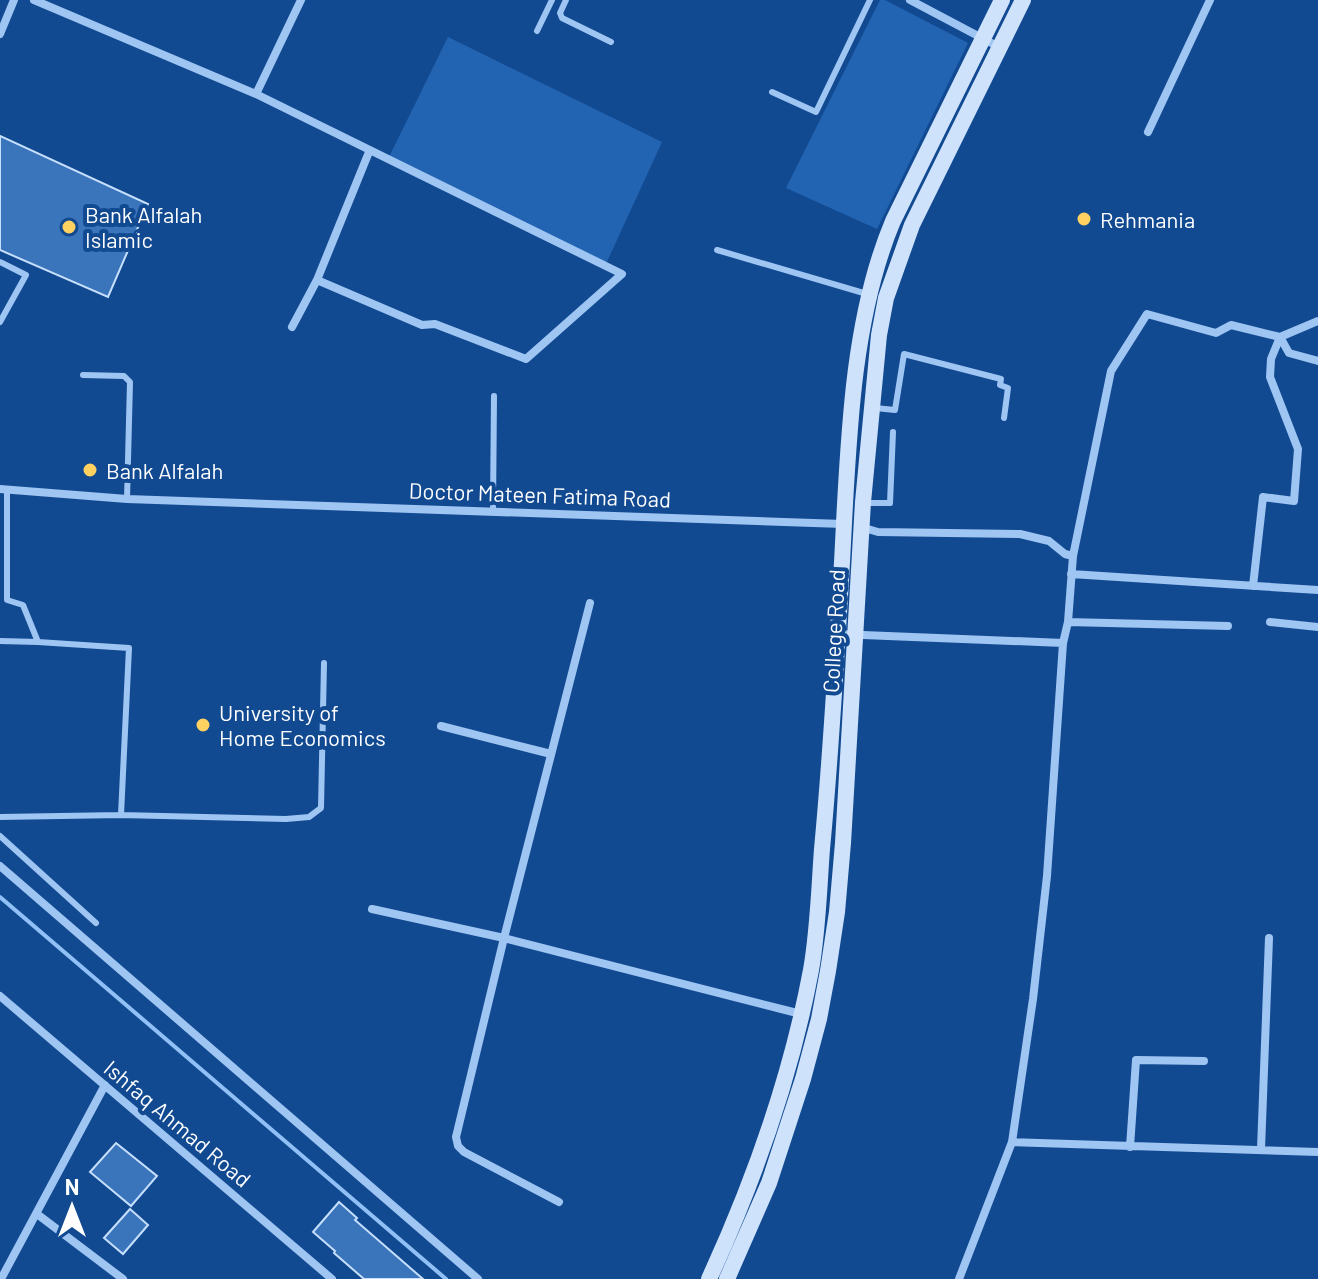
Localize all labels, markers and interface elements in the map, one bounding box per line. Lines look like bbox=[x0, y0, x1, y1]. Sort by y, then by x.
place label: Bank Alfalah Islamic bbox=[85, 201, 202, 252]
place label: Rehmania bbox=[1100, 206, 1195, 232]
marker: Rehmania bbox=[1075, 210, 1093, 228]
marker: Bank Alfalah Islamic bbox=[60, 218, 78, 236]
place label: Bank Alfalah bbox=[106, 457, 223, 483]
marker: Bank Alfalah bbox=[81, 461, 99, 479]
street label: Doctor Mateen Fatima Road bbox=[408, 476, 672, 512]
street label: College Road bbox=[817, 569, 849, 693]
place label: University of Home Economics bbox=[219, 699, 386, 750]
marker: University of Home Economics bbox=[194, 716, 212, 734]
street label: Ishfaq Ahmad Road bbox=[100, 1054, 256, 1192]
north arrow bbox=[32, 1167, 112, 1247]
text: N bbox=[65, 1173, 79, 1199]

